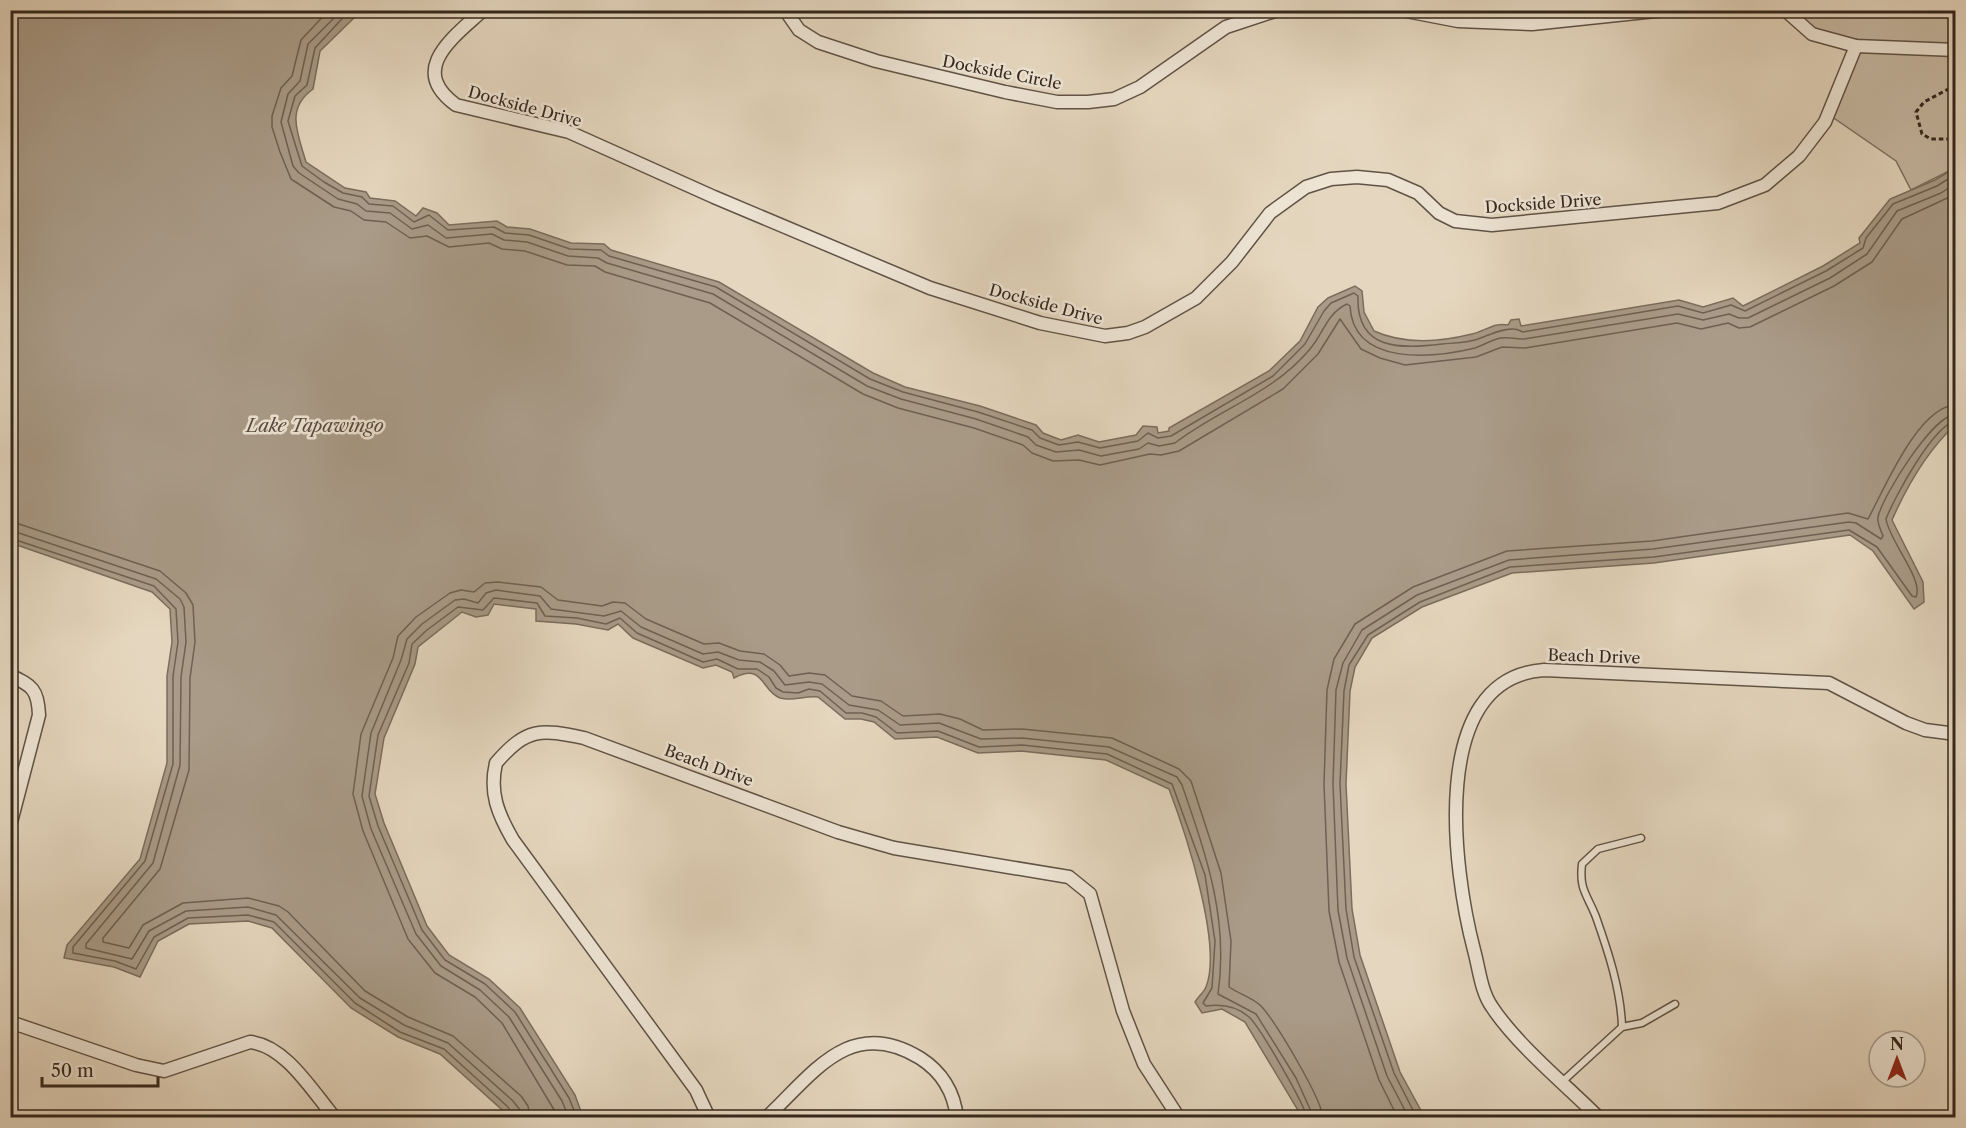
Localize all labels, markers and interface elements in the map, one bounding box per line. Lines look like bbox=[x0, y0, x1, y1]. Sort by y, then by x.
street label: Dockside Circle bbox=[941, 51, 1063, 93]
street label: Dockside Drive bbox=[466, 81, 584, 131]
street label: Dockside Drive bbox=[1484, 189, 1602, 217]
street label: Dockside Drive bbox=[987, 279, 1105, 329]
water label: Lake Tapawingo bbox=[244, 415, 384, 437]
street label: Beach Drive bbox=[1547, 644, 1641, 668]
street label: Beach Drive bbox=[662, 740, 756, 790]
north arrow bbox=[1867, 1029, 1927, 1089]
text: N bbox=[1890, 1034, 1904, 1054]
scale bar bbox=[42, 1050, 158, 1088]
text: 50 m bbox=[51, 1060, 94, 1082]

